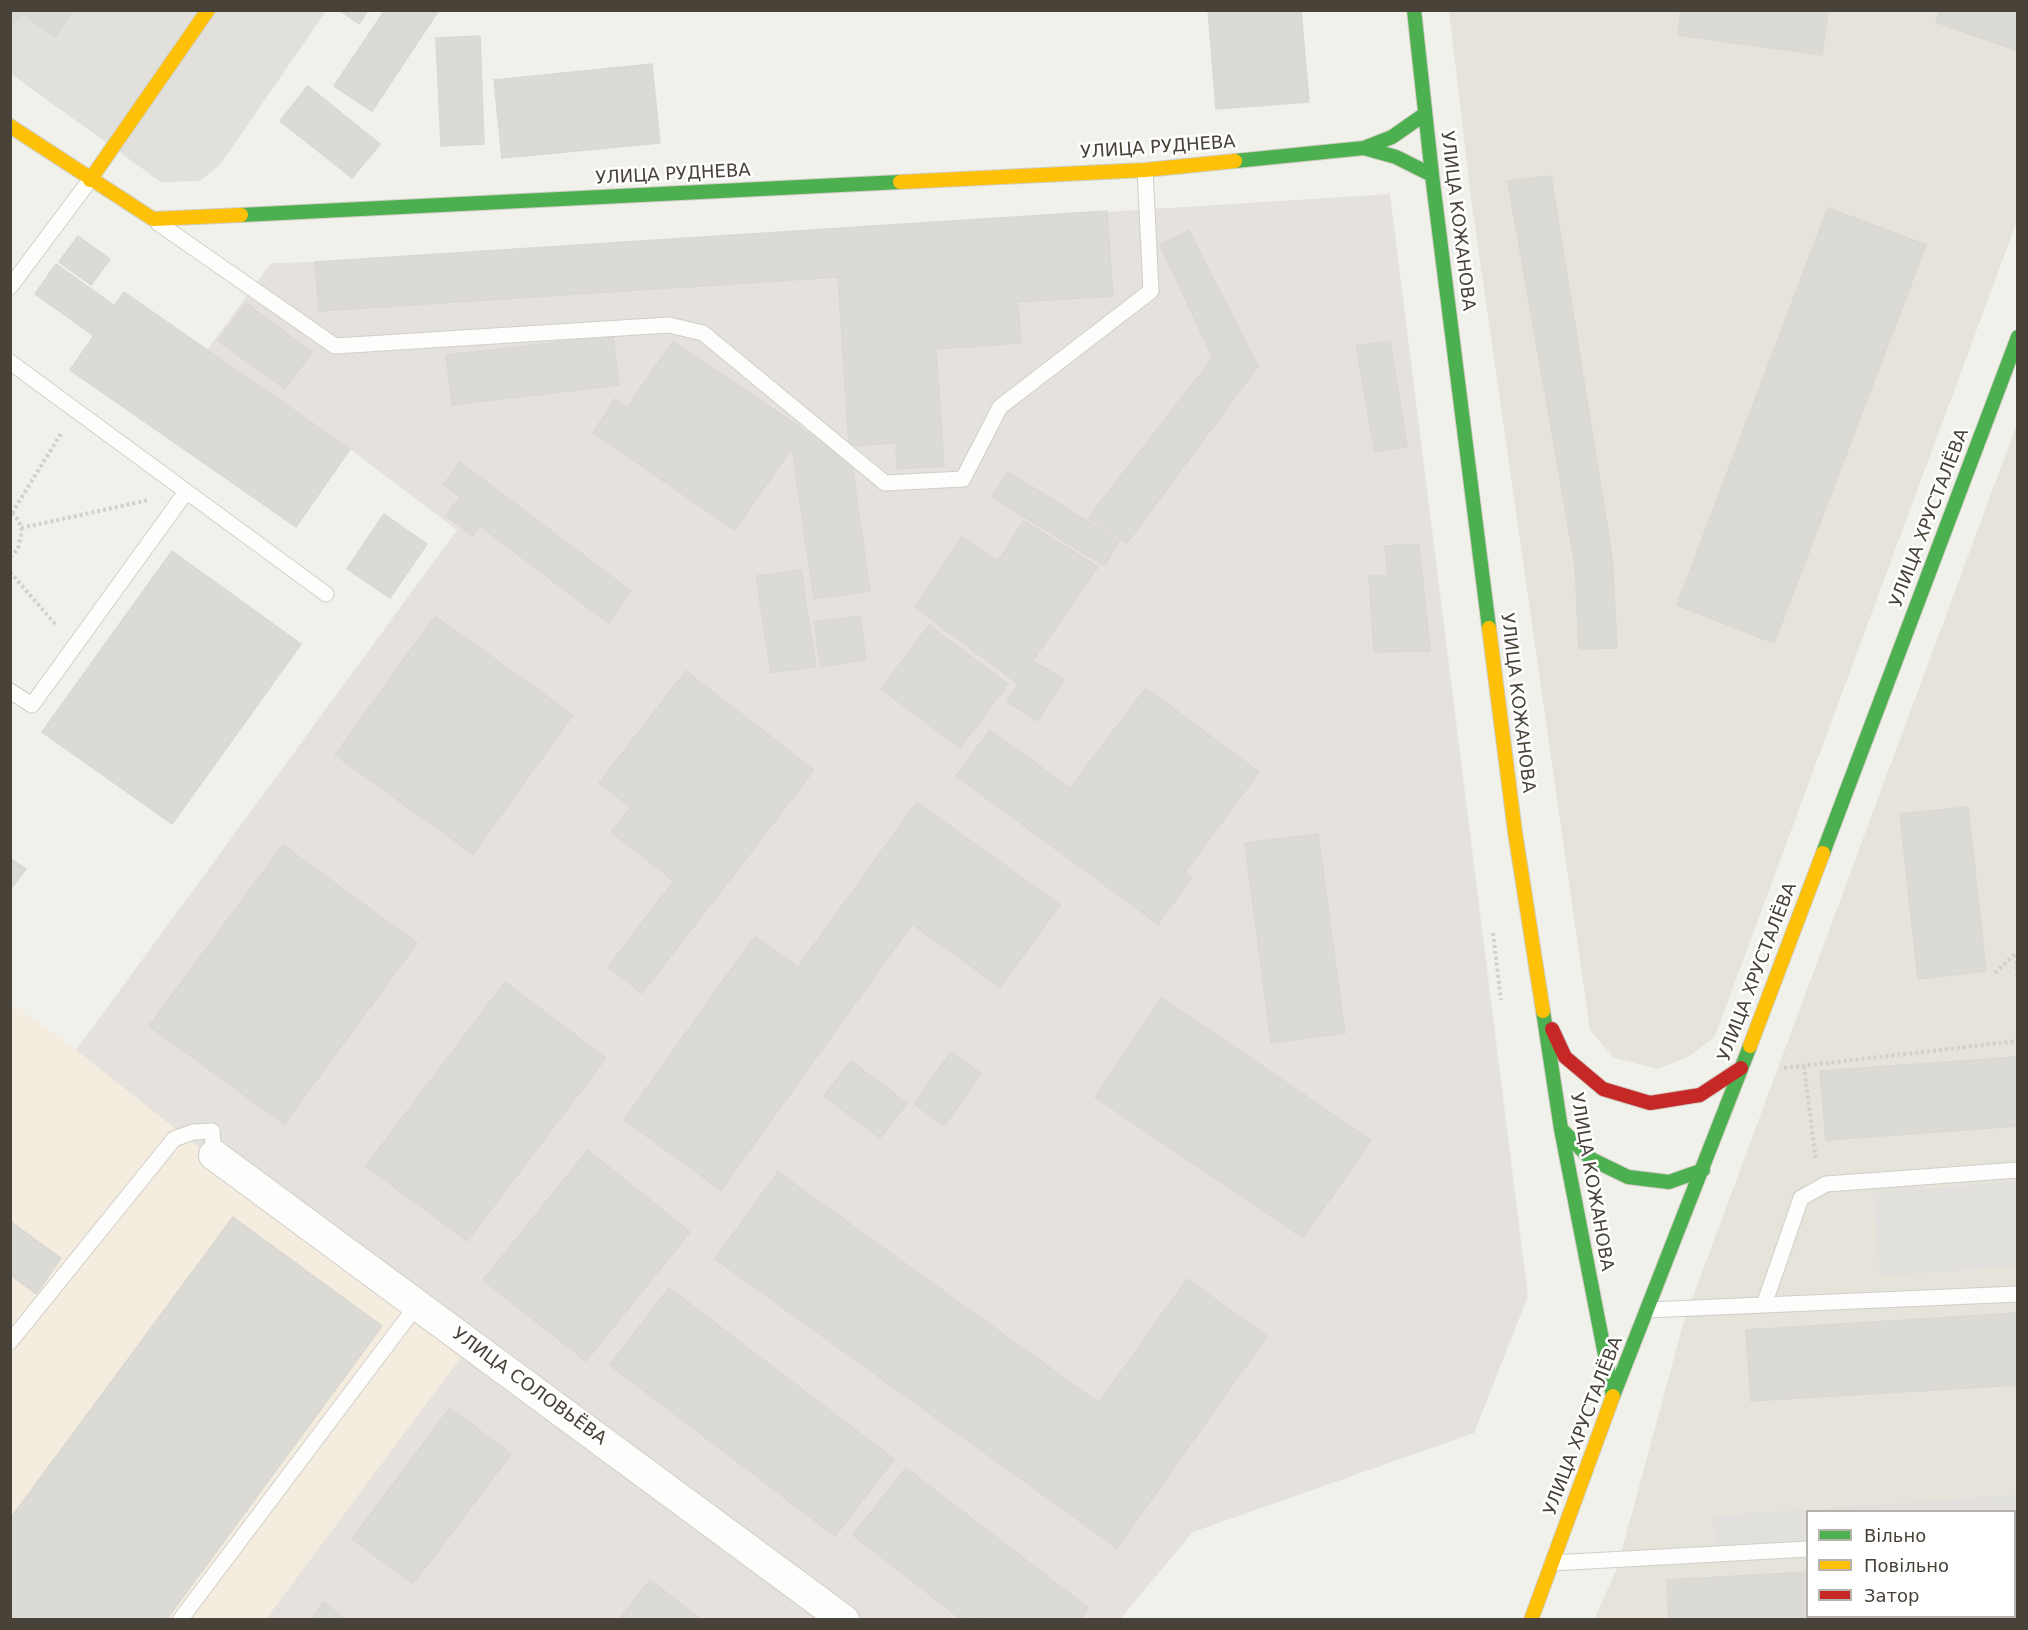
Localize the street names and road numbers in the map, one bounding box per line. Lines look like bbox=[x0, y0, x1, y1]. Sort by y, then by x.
street label: УЛИЦА КОЖАНОВА bbox=[1435, 130, 1479, 312]
street label: УЛИЦА РУДНЕВА bbox=[1080, 132, 1236, 164]
street label: УЛИЦА РУДНЕВА bbox=[595, 160, 751, 190]
street label: УЛИЦА ХРУСТАЛЁВА bbox=[1886, 426, 1974, 610]
street label: УЛИЦА КОЖАНОВА bbox=[1495, 612, 1539, 794]
street label: УЛИЦА ХРУСТАЛЁВА bbox=[1714, 880, 1802, 1064]
street label: УЛИЦА КОЖАНОВА bbox=[1565, 1091, 1617, 1273]
street label: УЛИЦА СОЛОВЬЁВА bbox=[448, 1324, 610, 1450]
street label: УЛИЦА ХРУСТАЛЁВА bbox=[1540, 1334, 1628, 1518]

